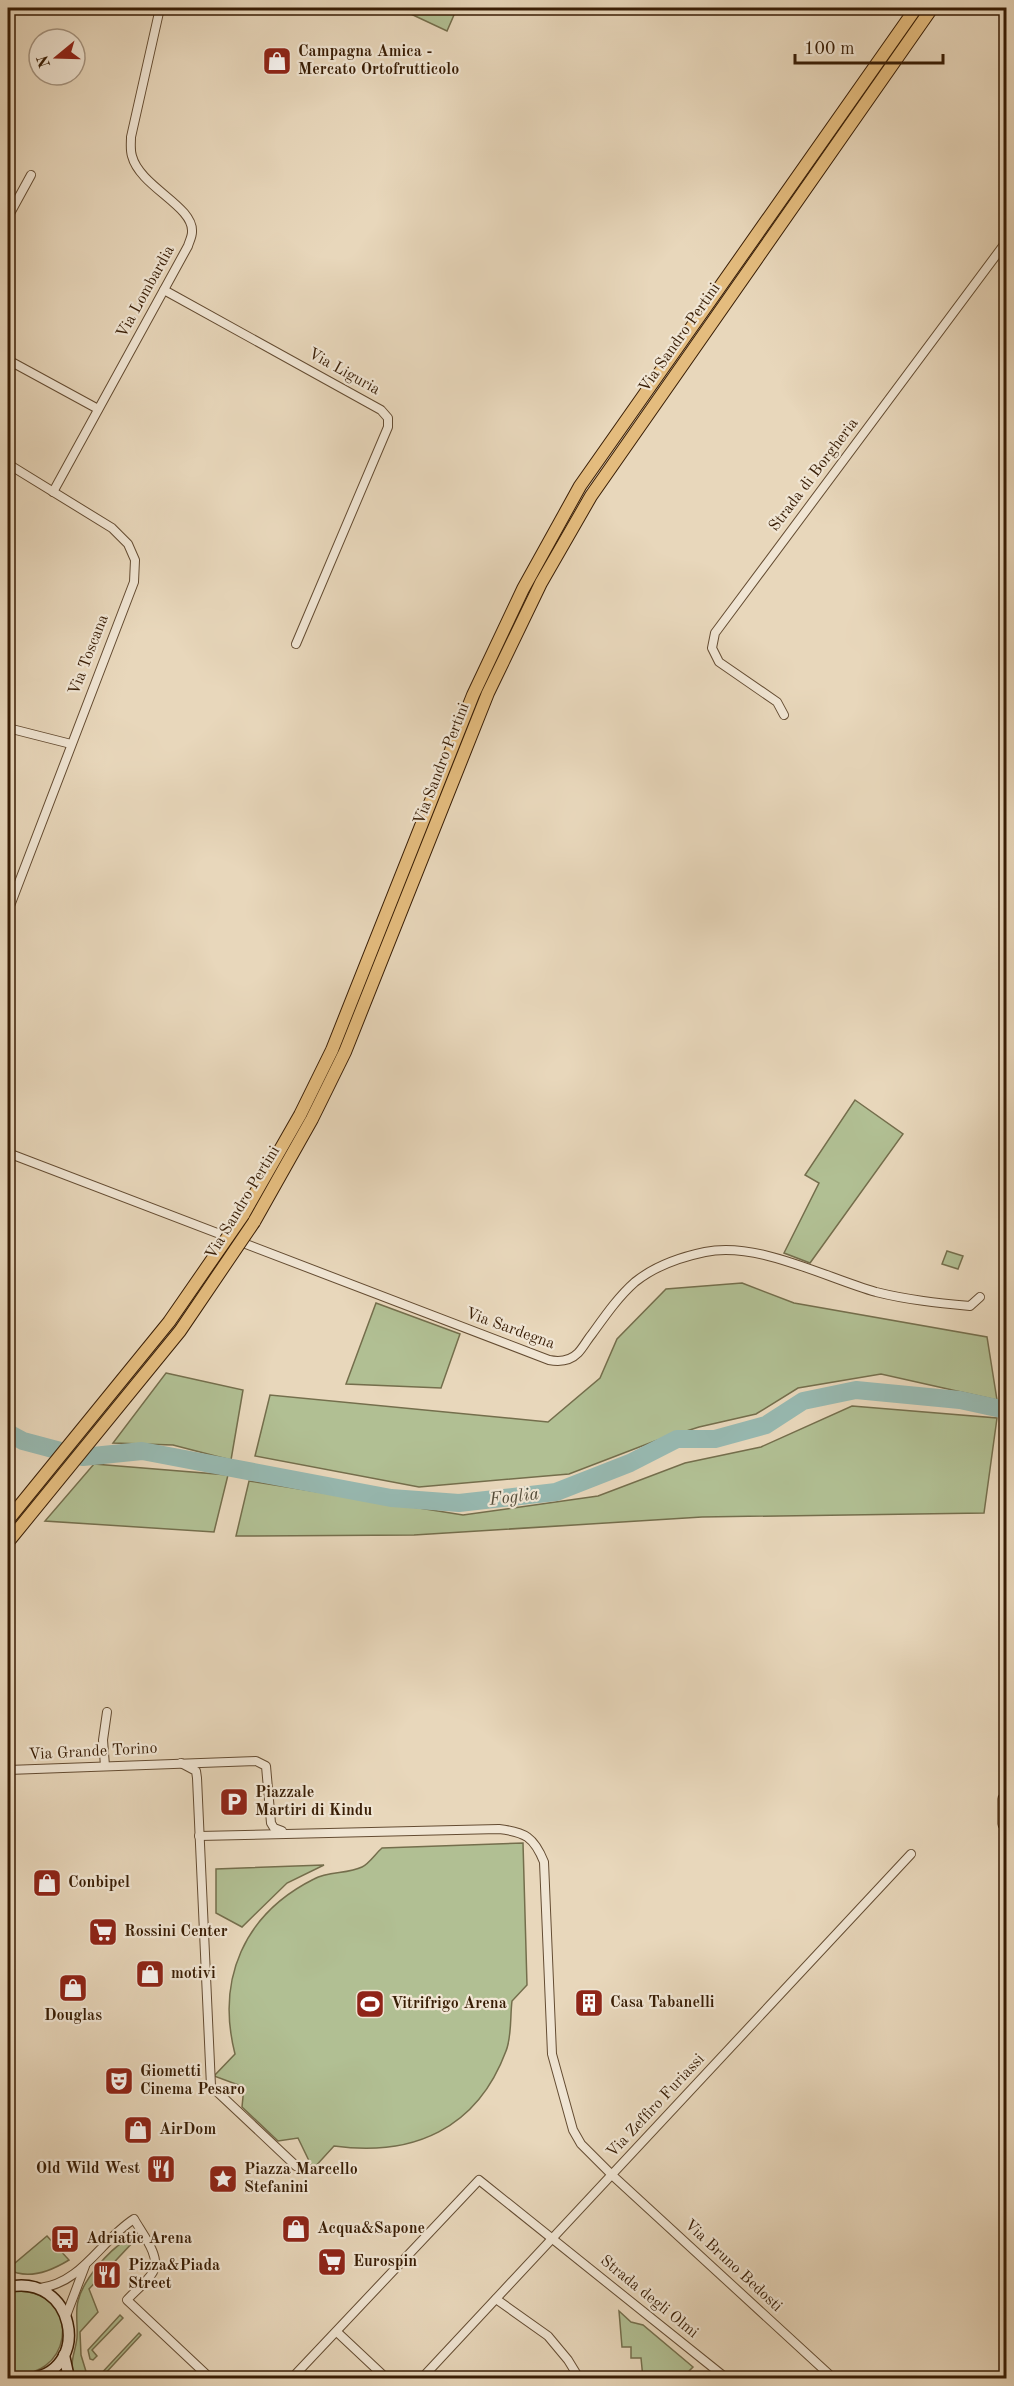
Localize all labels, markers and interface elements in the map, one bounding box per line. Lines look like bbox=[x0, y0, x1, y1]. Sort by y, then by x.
north arrow bbox=[27, 27, 87, 87]
scale bar bbox=[795, 27, 944, 65]
text: 100 m bbox=[804, 40, 855, 58]
place label: Campagna Amica - Mercato Ortofrutticolo bbox=[298, 44, 459, 78]
shop icon: Campagna Amica - Mercato Ortofrutticolo bbox=[261, 45, 293, 77]
text: N bbox=[35, 52, 54, 70]
street label: Via Lombardia bbox=[114, 243, 178, 341]
street label: Via Sandro Pertini bbox=[636, 281, 724, 395]
street label: Via Liguria bbox=[305, 346, 383, 398]
street label: Strada di Borgheria bbox=[766, 415, 862, 534]
street label: Via Toscana bbox=[66, 612, 112, 698]
street label: Via Sandro Pertini bbox=[411, 701, 473, 827]
street label: Via Sandro Pertini bbox=[203, 1144, 283, 1262]
street label: Via Sardegna bbox=[463, 1305, 557, 1353]
water label: Foglia bbox=[487, 1485, 540, 1509]
street label: Via Grande Torino bbox=[28, 1741, 158, 1763]
place label: Piazzale Martiri di Kindu bbox=[255, 1785, 372, 1819]
parking icon: Piazzale Martiri di Kindu bbox=[218, 1786, 250, 1818]
shop icon: Conbipel bbox=[31, 1867, 63, 1899]
place label: Conbipel bbox=[68, 1875, 130, 1891]
supermarket icon: Rossini Center bbox=[87, 1916, 119, 1948]
place label: Rossini Center bbox=[124, 1924, 228, 1940]
shop icon: motivi bbox=[134, 1958, 166, 1990]
place label: motivi bbox=[171, 1966, 216, 1982]
shop icon: Douglas bbox=[57, 1972, 89, 2004]
building icon: Casa Tabanelli bbox=[573, 1987, 605, 2019]
sports icon: Vitrifrigo Arena bbox=[354, 1988, 386, 2020]
place label: Casa Tabanelli bbox=[610, 1995, 715, 2011]
place label: Vitrifrigo Arena bbox=[391, 1996, 507, 2012]
place label: Douglas bbox=[44, 2008, 102, 2024]
street label: Via Zeffiro Furiassi bbox=[604, 2051, 708, 2161]
place label: Giometti Cinema Pesaro bbox=[140, 2064, 245, 2098]
theatre icon: Giometti Cinema Pesaro bbox=[103, 2065, 135, 2097]
shop icon: AirDom bbox=[122, 2114, 154, 2146]
place label: AirDom bbox=[159, 2122, 216, 2138]
restaurant icon: Old Wild West bbox=[145, 2153, 177, 2185]
place label: Old Wild West bbox=[36, 2161, 140, 2177]
place label: Piazza Marcello Stefanini bbox=[244, 2162, 358, 2196]
place icon: Piazza Marcello Stefanini bbox=[207, 2163, 239, 2195]
shop icon: Acqua&Sapone bbox=[280, 2213, 312, 2245]
street label: Via Bruno Bedosti bbox=[681, 2217, 785, 2315]
place label: Acqua&Sapone bbox=[317, 2221, 425, 2237]
bus stop icon: Adriatic Arena bbox=[49, 2223, 81, 2255]
place label: Adriatic Arena bbox=[86, 2231, 192, 2247]
supermarket icon: Eurospin bbox=[316, 2246, 348, 2278]
street label: Strada degli Olmi bbox=[597, 2253, 701, 2341]
place label: Eurospin bbox=[353, 2254, 417, 2270]
place label: Pizza&Piada Street bbox=[128, 2258, 220, 2292]
restaurant icon: Pizza&Piada Street bbox=[91, 2259, 123, 2291]

